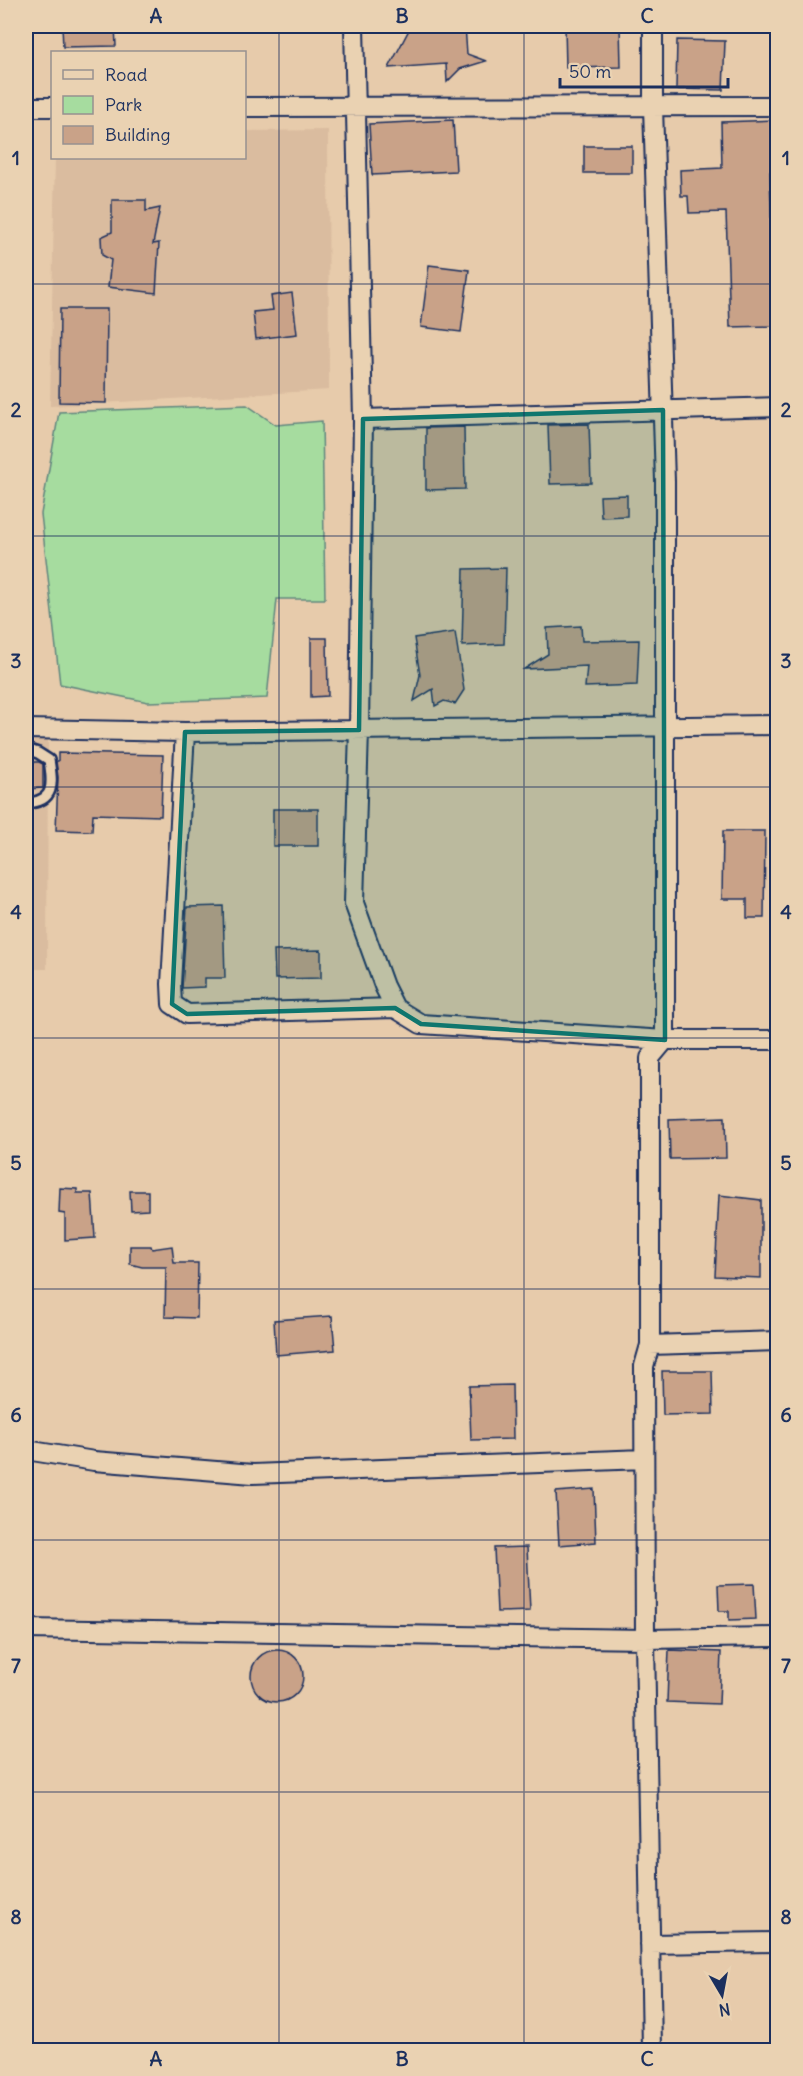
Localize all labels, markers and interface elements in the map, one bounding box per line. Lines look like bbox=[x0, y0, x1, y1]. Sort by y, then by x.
text: A bbox=[150, 3, 163, 28]
text: B bbox=[395, 3, 409, 28]
text: C bbox=[640, 3, 654, 28]
legend bbox=[51, 51, 246, 159]
scale bar bbox=[560, 51, 728, 89]
text: 50 m bbox=[569, 60, 611, 83]
text: Road bbox=[105, 63, 148, 86]
text: Park bbox=[105, 93, 142, 116]
text: Building bbox=[105, 123, 170, 146]
text: 1 bbox=[12, 145, 20, 170]
text: 1 bbox=[782, 145, 790, 170]
text: 2 bbox=[11, 397, 22, 422]
text: 2 bbox=[781, 397, 792, 422]
text: 3 bbox=[10, 648, 22, 673]
text: 3 bbox=[780, 648, 792, 673]
text: 4 bbox=[10, 899, 22, 924]
text: 4 bbox=[780, 899, 792, 924]
text: 5 bbox=[10, 1150, 22, 1175]
text: 5 bbox=[780, 1150, 792, 1175]
text: 6 bbox=[10, 1402, 22, 1427]
text: 6 bbox=[780, 1402, 792, 1427]
text: 7 bbox=[11, 1653, 21, 1678]
text: 7 bbox=[781, 1653, 791, 1678]
text: 8 bbox=[10, 1904, 22, 1929]
text: 8 bbox=[780, 1904, 792, 1929]
north arrow bbox=[692, 1965, 752, 2025]
text: N bbox=[717, 1999, 732, 2021]
text: A bbox=[150, 2046, 163, 2071]
text: B bbox=[395, 2046, 409, 2071]
text: C bbox=[640, 2046, 654, 2071]

